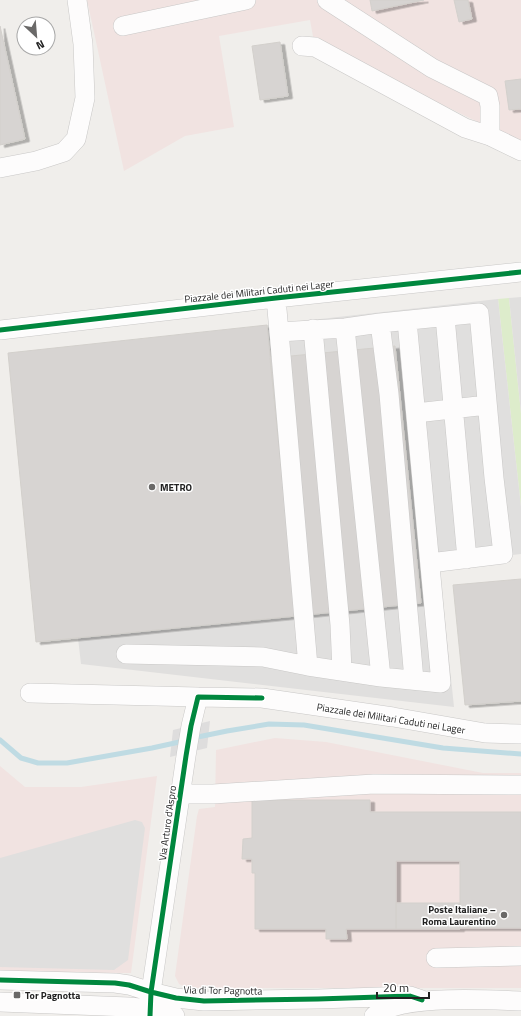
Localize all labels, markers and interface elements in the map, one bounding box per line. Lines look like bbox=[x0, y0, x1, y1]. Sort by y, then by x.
north arrow bbox=[16, 16, 56, 56]
text: N bbox=[33, 36, 47, 54]
street label: Piazzale dei Militari Caduti nei Lager bbox=[184, 276, 335, 307]
place label: METRO bbox=[160, 480, 193, 495]
marker: METRO bbox=[147, 482, 157, 492]
street label: Piazzale dei Militari Caduti nei Lager bbox=[316, 699, 467, 738]
street label: Via Arturo d'Aspro bbox=[155, 785, 180, 862]
place label: Poste Italiane – Roma Laurentino bbox=[422, 902, 496, 929]
marker: Poste Italiane – Roma Laurentino bbox=[499, 910, 509, 920]
scale bar bbox=[377, 974, 429, 1000]
text: 20 m bbox=[383, 978, 409, 997]
street label: Via di Tor Pagnotta bbox=[183, 982, 263, 999]
place label: Tor Pagnotta bbox=[25, 988, 80, 1003]
marker: Tor Pagnotta bbox=[12, 990, 22, 1000]

